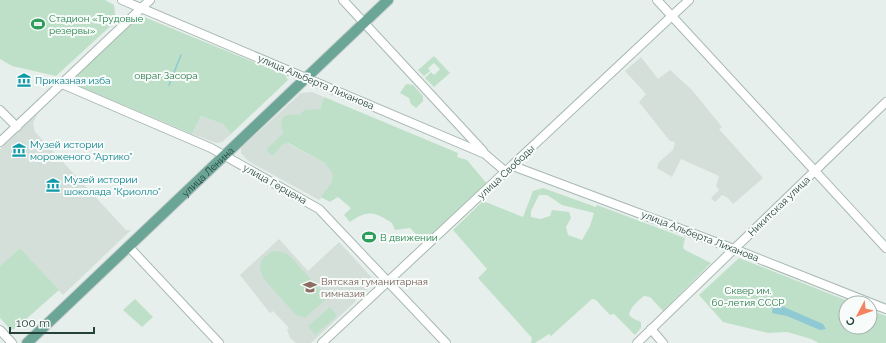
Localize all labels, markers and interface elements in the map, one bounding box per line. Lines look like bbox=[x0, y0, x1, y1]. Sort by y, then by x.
place label: Стадион «Трудовые резервы» bbox=[49, 13, 144, 36]
sports icon: Стадион «Трудовые резервы» bbox=[30, 16, 46, 32]
street label: улица Альберта Лиханова bbox=[256, 53, 376, 111]
park label: овраг Засора bbox=[134, 70, 198, 81]
museum icon: Приказная изба bbox=[16, 72, 32, 88]
place label: Приказная изба bbox=[35, 75, 111, 86]
place label: Музей истории мороженого "Артико" bbox=[30, 139, 133, 162]
museum icon: Музей истории мороженого "Артико" bbox=[11, 142, 27, 158]
street label: улица Свободы bbox=[475, 143, 537, 201]
street label: улица Ленина bbox=[179, 144, 236, 199]
street label: улица Герцена bbox=[241, 162, 309, 206]
place label: Музей истории шоколада "Криолло" bbox=[64, 174, 161, 197]
street label: Никитская улица bbox=[746, 174, 812, 238]
museum icon: Музей истории шоколада "Криолло" bbox=[45, 177, 61, 193]
street label: улица Альберта Лиханова bbox=[640, 208, 760, 264]
sports icon: В движении bbox=[361, 229, 377, 245]
place label: В движении bbox=[380, 232, 438, 243]
place label: Вятская гуманитарная гимназия bbox=[321, 276, 428, 299]
school or university icon: Вятская гуманитарная гимназия bbox=[302, 279, 318, 295]
park label: Сквер им. 60-летия СССР bbox=[711, 285, 785, 308]
north arrow bbox=[838, 295, 878, 335]
scale bar bbox=[10, 309, 94, 335]
text: С bbox=[843, 314, 858, 328]
text: 100 m bbox=[16, 316, 50, 330]

